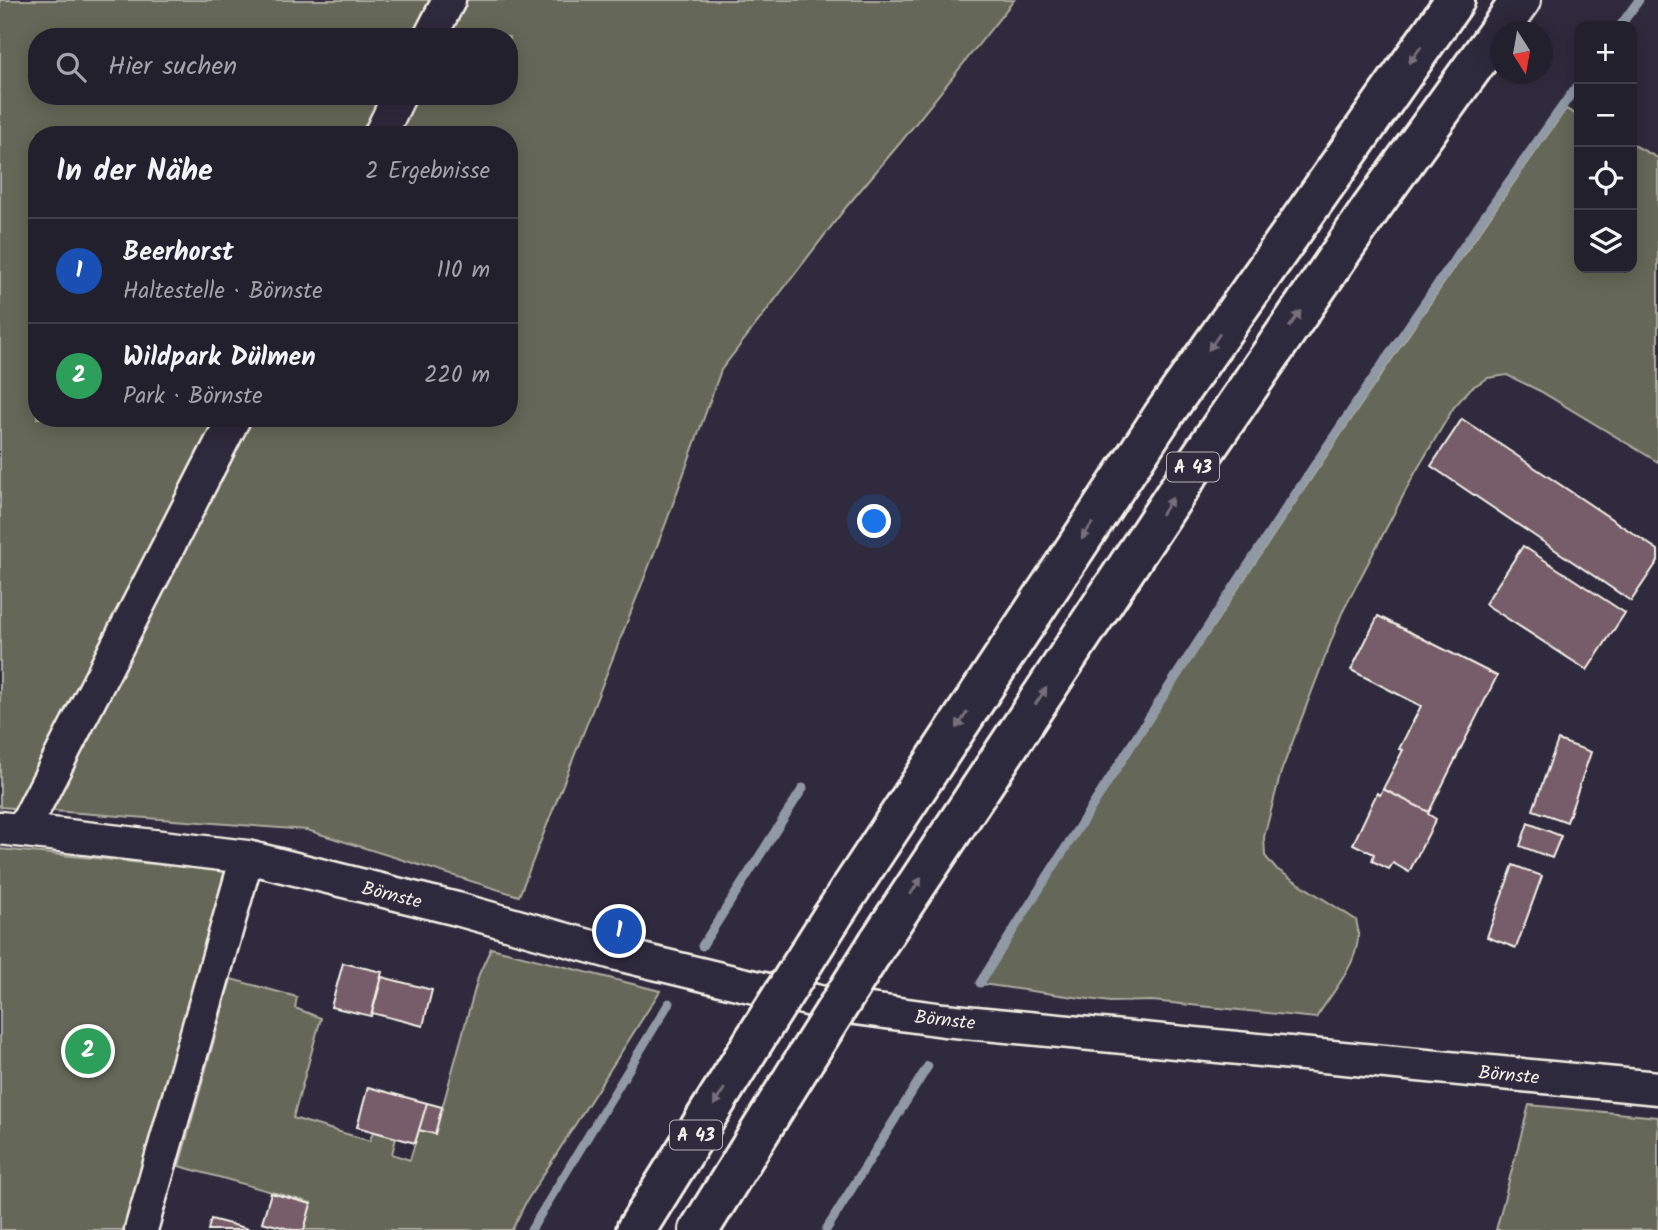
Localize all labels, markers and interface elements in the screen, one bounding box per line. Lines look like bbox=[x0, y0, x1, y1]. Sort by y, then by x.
north arrow bbox=[1490, 21, 1553, 84]
map controls bbox=[1574, 21, 1637, 273]
button: + bbox=[1574, 21, 1637, 84]
search box bbox=[28, 28, 518, 105]
text: Hier suchen bbox=[108, 46, 237, 88]
one-way arrow bbox=[1408, 46, 1422, 64]
icon: search bbox=[52, 48, 90, 86]
button: − bbox=[1574, 84, 1637, 147]
button: locate bbox=[1574, 147, 1637, 210]
text: In der Nähe bbox=[56, 148, 213, 196]
text: 2 Ergebnisse bbox=[365, 154, 490, 190]
button: layers bbox=[1574, 210, 1637, 273]
text: Beerhorst bbox=[123, 232, 234, 274]
text: 1 bbox=[76, 253, 82, 289]
text: 110 m bbox=[437, 253, 490, 289]
text: Haltestelle · Börnste bbox=[123, 274, 323, 310]
one-way arrow bbox=[1288, 309, 1301, 328]
one-way arrow bbox=[1207, 333, 1221, 351]
text: Wildpark Dülmen bbox=[123, 337, 316, 379]
text: 2 bbox=[72, 358, 86, 394]
text: 220 m bbox=[424, 358, 490, 394]
text: Park · Börnste bbox=[123, 379, 263, 415]
road number: A 43 bbox=[1167, 452, 1219, 481]
one-way arrow bbox=[1160, 496, 1173, 516]
your location bbox=[857, 504, 891, 538]
one-way arrow bbox=[1081, 521, 1094, 540]
one-way arrow bbox=[1034, 686, 1047, 705]
one-way arrow bbox=[955, 711, 968, 730]
street label: Börnste bbox=[358, 874, 425, 918]
one-way arrow bbox=[909, 876, 922, 895]
pin: 1 bbox=[596, 905, 642, 957]
street label: Börnste bbox=[913, 1003, 977, 1039]
pin: 2 bbox=[65, 1025, 111, 1077]
street label: Börnste bbox=[1477, 1058, 1541, 1094]
one-way arrow bbox=[712, 1088, 725, 1107]
road number: A 43 bbox=[670, 1120, 722, 1150]

